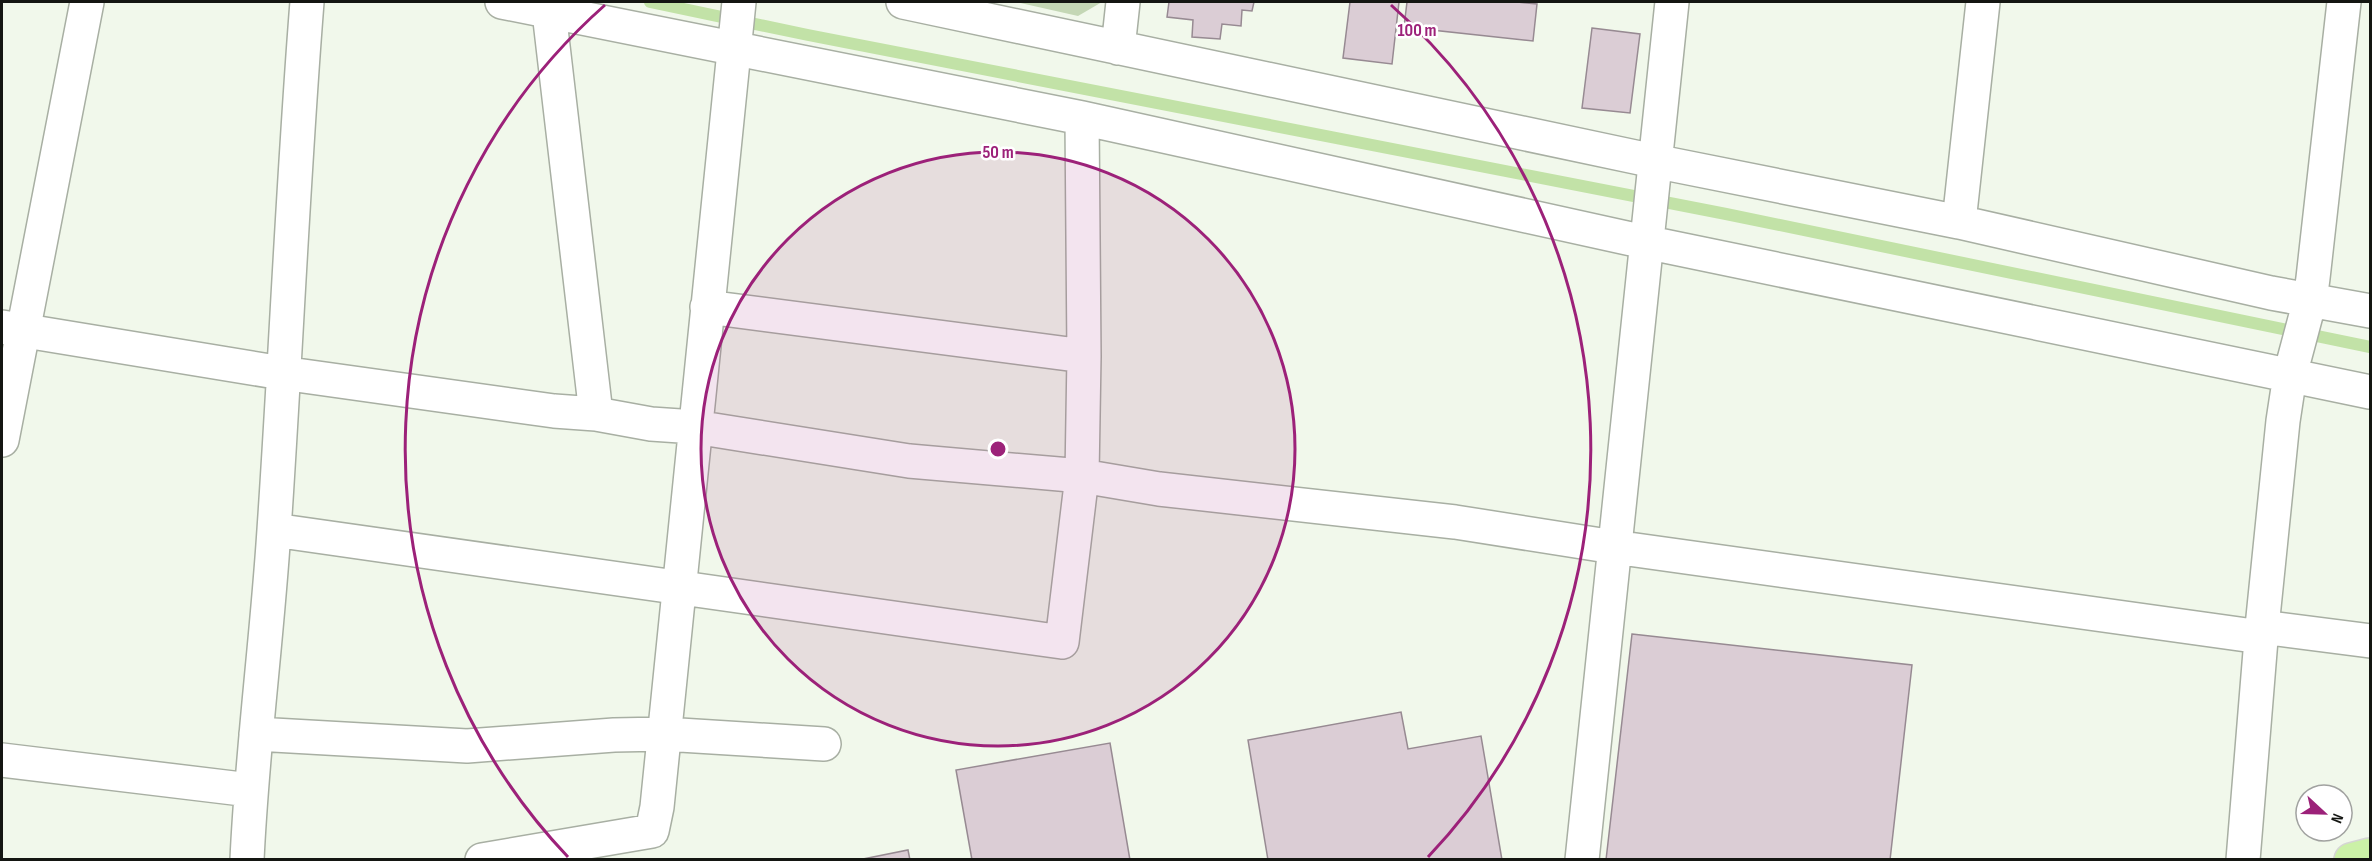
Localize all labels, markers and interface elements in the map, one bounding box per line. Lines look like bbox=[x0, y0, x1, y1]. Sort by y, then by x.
text: 100 m bbox=[1398, 20, 1437, 41]
text: 50 m bbox=[982, 142, 1014, 163]
centre of rings bbox=[988, 439, 1008, 459]
north arrow bbox=[2294, 783, 2354, 843]
text: N bbox=[2326, 811, 2347, 826]

